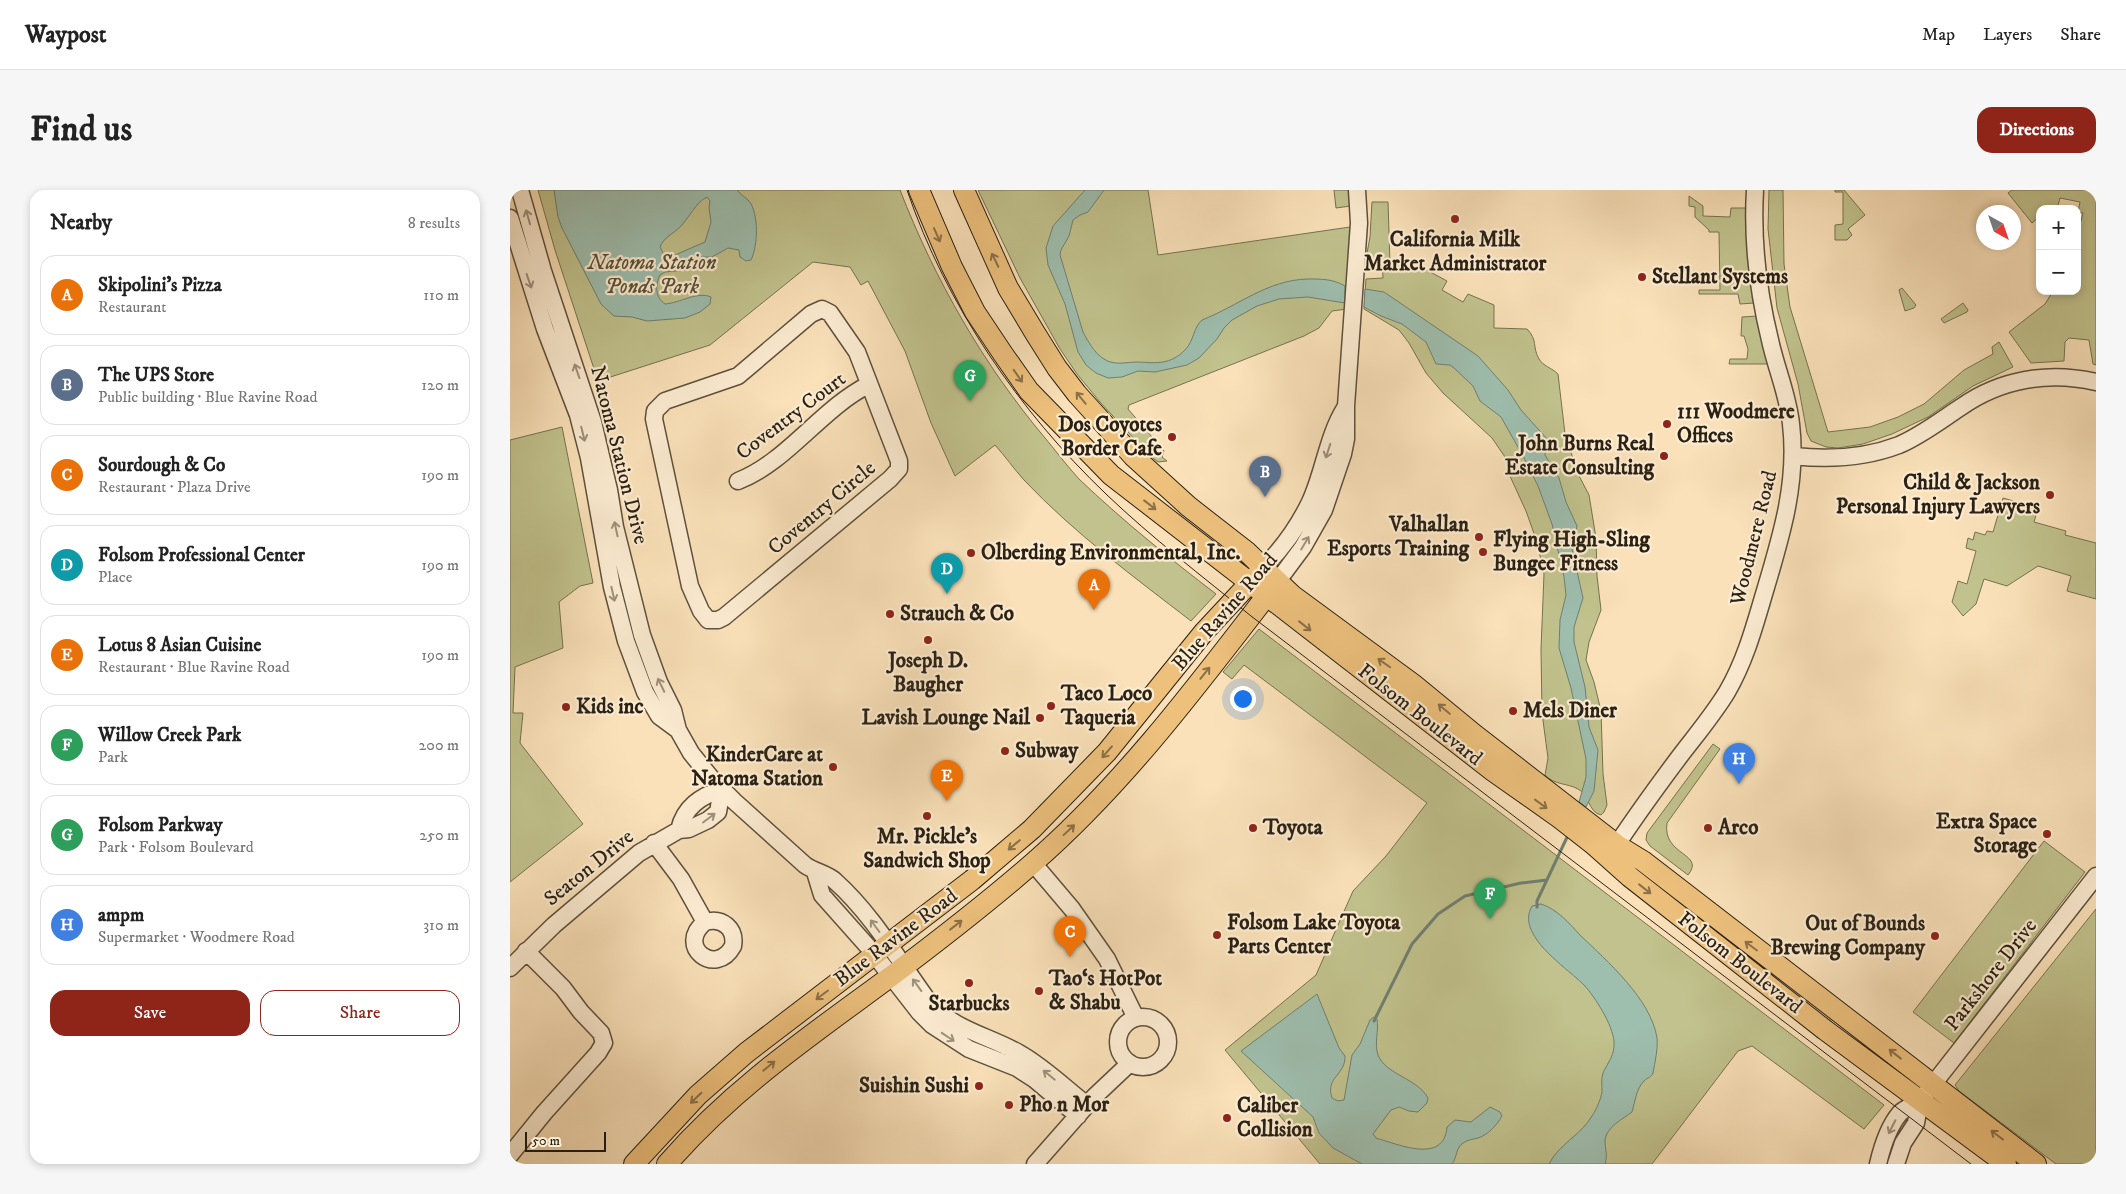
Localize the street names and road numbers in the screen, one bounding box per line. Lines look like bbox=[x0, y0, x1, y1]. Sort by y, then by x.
street label: Natoma Station Drive bbox=[584, 363, 654, 547]
street label: Coventry Court bbox=[731, 366, 851, 466]
street label: Coventry Circle bbox=[763, 455, 882, 561]
street label: Woodmere Road bbox=[1724, 467, 1783, 609]
street label: Blue Ravine Road bbox=[1167, 547, 1284, 676]
street label: Folsom Boulevard bbox=[1352, 658, 1488, 772]
street label: Seaton Drive bbox=[539, 824, 639, 912]
street label: Blue Ravine Road bbox=[829, 883, 963, 993]
street label: Folsom Boulevard bbox=[1672, 906, 1808, 1020]
street label: Parkshore Drive bbox=[1939, 914, 2043, 1036]

